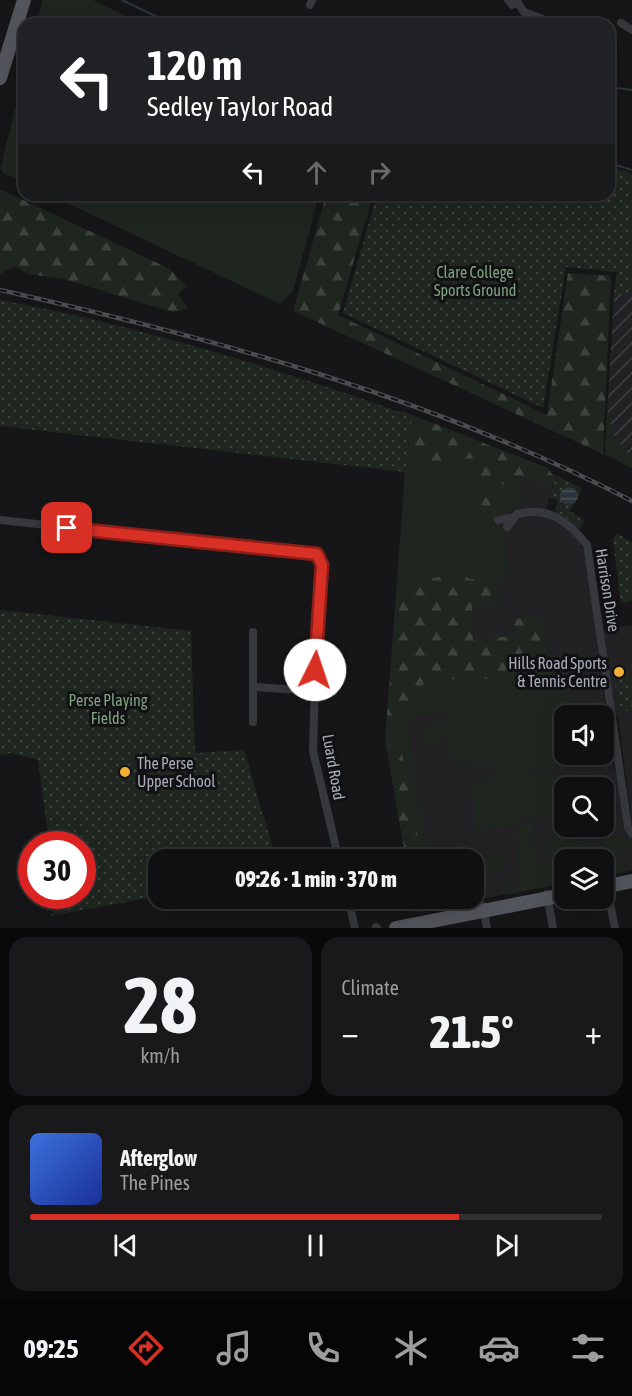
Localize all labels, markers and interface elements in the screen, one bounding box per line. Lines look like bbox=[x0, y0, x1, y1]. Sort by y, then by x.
text: 120 m bbox=[147, 41, 242, 89]
icon: left bbox=[48, 42, 126, 120]
text: Sedley Taylor Road bbox=[147, 91, 333, 122]
icon: left bbox=[237, 156, 270, 189]
icon: ahead bbox=[300, 156, 333, 189]
icon: right bbox=[363, 156, 396, 189]
park label: Clare College Sports Ground bbox=[434, 263, 516, 300]
pin bbox=[41, 502, 92, 553]
icon: arrive bbox=[50, 511, 83, 544]
street label: Harrison Drive bbox=[593, 547, 623, 633]
position arrow bbox=[283, 638, 347, 702]
place label: Hills Road Sports & Tennis Centre bbox=[508, 654, 607, 690]
marker: Hills Road Sports & Tennis Centre bbox=[612, 665, 626, 679]
park label: Perse Playing Fields bbox=[68, 691, 148, 727]
map controls bbox=[554, 705, 614, 909]
button: sound bbox=[554, 705, 614, 765]
street label: Luard Road bbox=[319, 733, 349, 801]
place label: The Perse Upper School bbox=[137, 754, 216, 791]
marker: The Perse Upper School bbox=[118, 765, 132, 779]
button: search bbox=[554, 777, 614, 837]
speed limit sign: 30 bbox=[18, 831, 96, 909]
button: layers bbox=[554, 849, 614, 909]
text: 09:26 · 1 min · 370 m bbox=[235, 866, 397, 892]
text: 28 bbox=[124, 960, 197, 1050]
text: Climate bbox=[342, 976, 399, 999]
text: 21.5° bbox=[430, 1006, 514, 1058]
text: − bbox=[342, 1013, 359, 1051]
text: + bbox=[585, 1013, 602, 1051]
text: km/h bbox=[140, 1044, 180, 1067]
text: Afterglow bbox=[120, 1145, 197, 1171]
text: The Pines bbox=[120, 1171, 190, 1194]
icon: previous bbox=[109, 1229, 142, 1262]
icon: pause bbox=[299, 1229, 332, 1262]
icon: next bbox=[490, 1229, 523, 1262]
icon: directions bbox=[125, 1327, 167, 1369]
icon: music bbox=[213, 1327, 255, 1369]
icon: phone bbox=[302, 1327, 344, 1369]
icon: climate bbox=[390, 1327, 432, 1369]
icon: car bbox=[478, 1327, 520, 1369]
icon: filters bbox=[567, 1327, 609, 1369]
text: 09:25 bbox=[23, 1333, 79, 1364]

